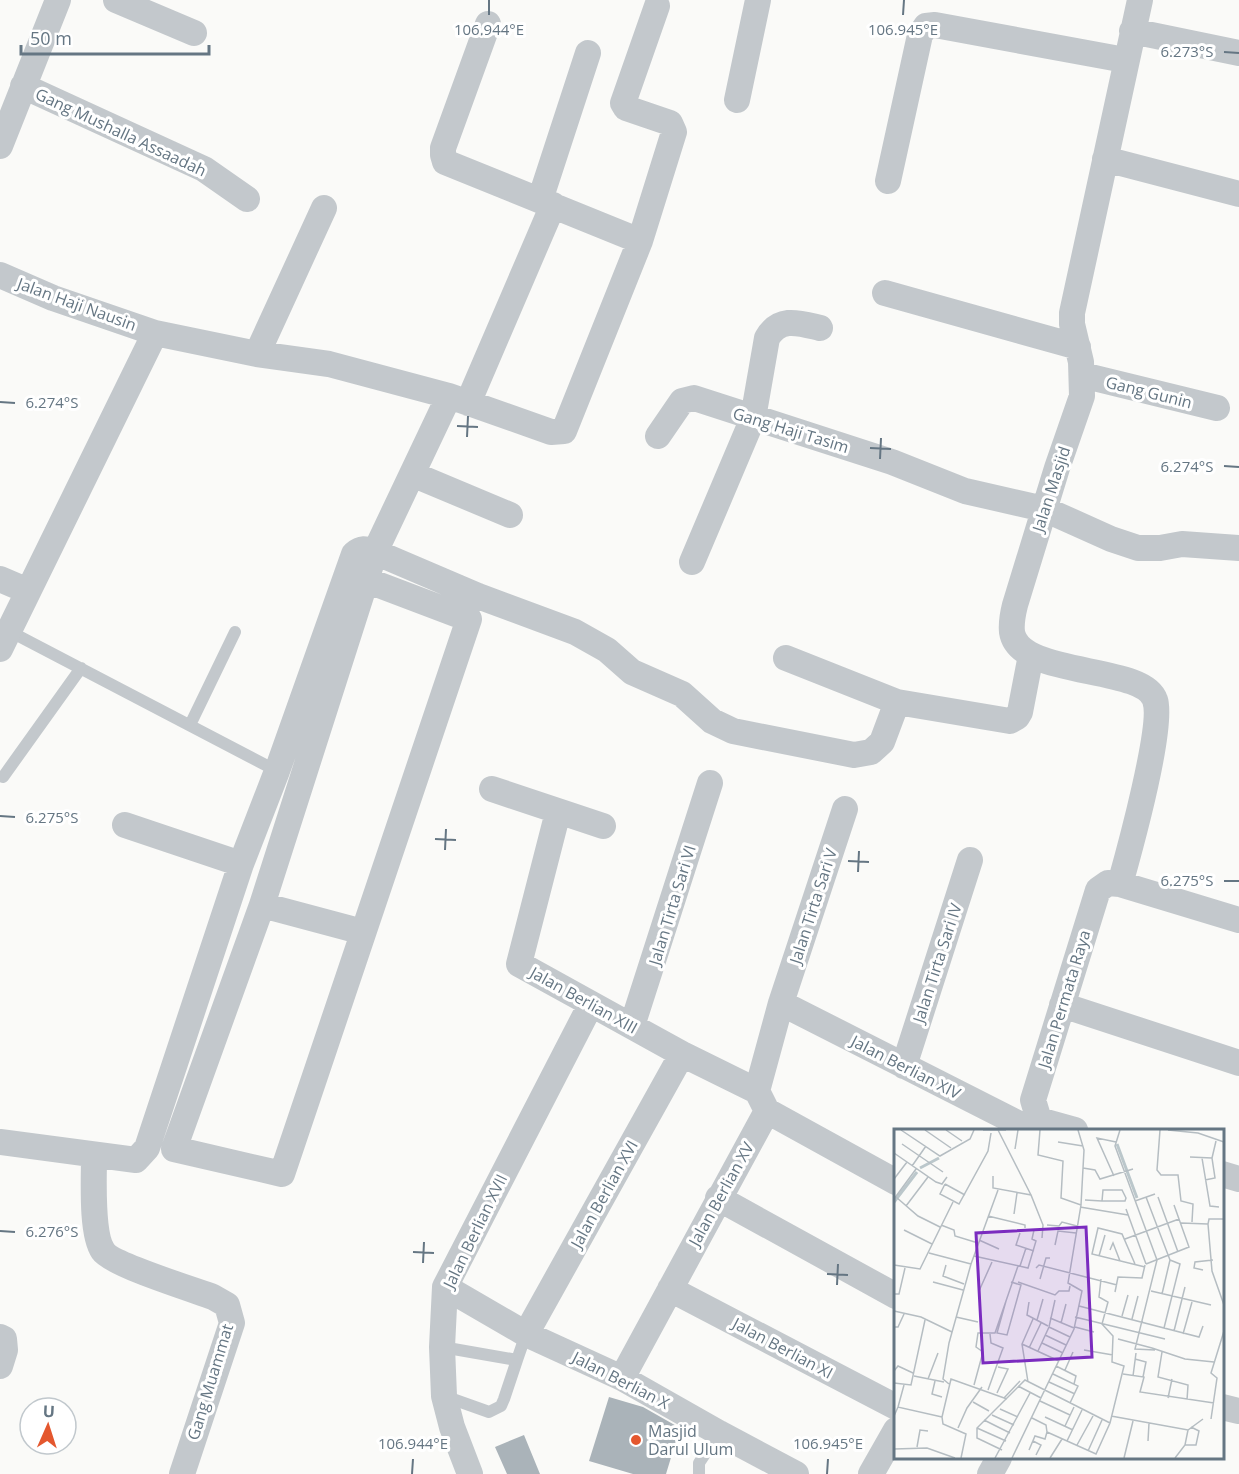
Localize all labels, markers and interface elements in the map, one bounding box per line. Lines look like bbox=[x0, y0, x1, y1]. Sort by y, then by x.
scale bar bbox=[21, 18, 208, 56]
text: 106.944°E bbox=[454, 19, 524, 39]
text: 106.945°E bbox=[868, 19, 938, 39]
text: 50 m bbox=[30, 26, 72, 50]
text: 6.273°S bbox=[1161, 41, 1213, 61]
street label: Gang Mushalla Assaadah bbox=[32, 83, 210, 181]
street label: Jalan Haji Nausin bbox=[13, 272, 140, 336]
street label: Gang Gunin bbox=[1104, 371, 1194, 413]
text: 6.274°S bbox=[26, 392, 78, 412]
street label: Gang Haji Tasim bbox=[730, 402, 852, 458]
street label: Jalan Masjid bbox=[1026, 443, 1075, 537]
text: 6.274°S bbox=[1161, 456, 1213, 476]
text: 6.275°S bbox=[26, 807, 78, 827]
street label: Jalan Tirta Sari VI bbox=[643, 842, 701, 970]
street label: Jalan Tirta Sari V bbox=[783, 845, 842, 968]
text: 6.275°S bbox=[1161, 870, 1213, 890]
street label: Jalan Tirta Sari IV bbox=[907, 900, 967, 1028]
street label: Jalan Permata Raya bbox=[1032, 927, 1095, 1073]
street label: Jalan Berlian XIII bbox=[525, 960, 642, 1039]
street label: Jalan Berlian XIV bbox=[846, 1029, 965, 1104]
inset map bbox=[894, 1129, 1224, 1459]
street label: Jalan Berlian XVI bbox=[564, 1136, 643, 1254]
street label: Jalan Berlian XV bbox=[682, 1138, 759, 1252]
street label: Jalan Berlian XVII bbox=[437, 1170, 512, 1294]
text: 6.276°S bbox=[26, 1221, 78, 1241]
street label: Jalan Berlian XI bbox=[727, 1311, 837, 1384]
street label: Gang Muammat bbox=[182, 1321, 238, 1443]
street label: Jalan Berlian X bbox=[567, 1345, 674, 1414]
north arrow bbox=[18, 1396, 78, 1456]
text: U bbox=[42, 1400, 55, 1422]
place label: Masjid Darul Ulum bbox=[648, 1420, 733, 1460]
text: 106.944°E bbox=[378, 1433, 448, 1453]
marker: Masjid Darul Ulum bbox=[629, 1433, 643, 1447]
text: 106.945°E bbox=[793, 1433, 863, 1453]

